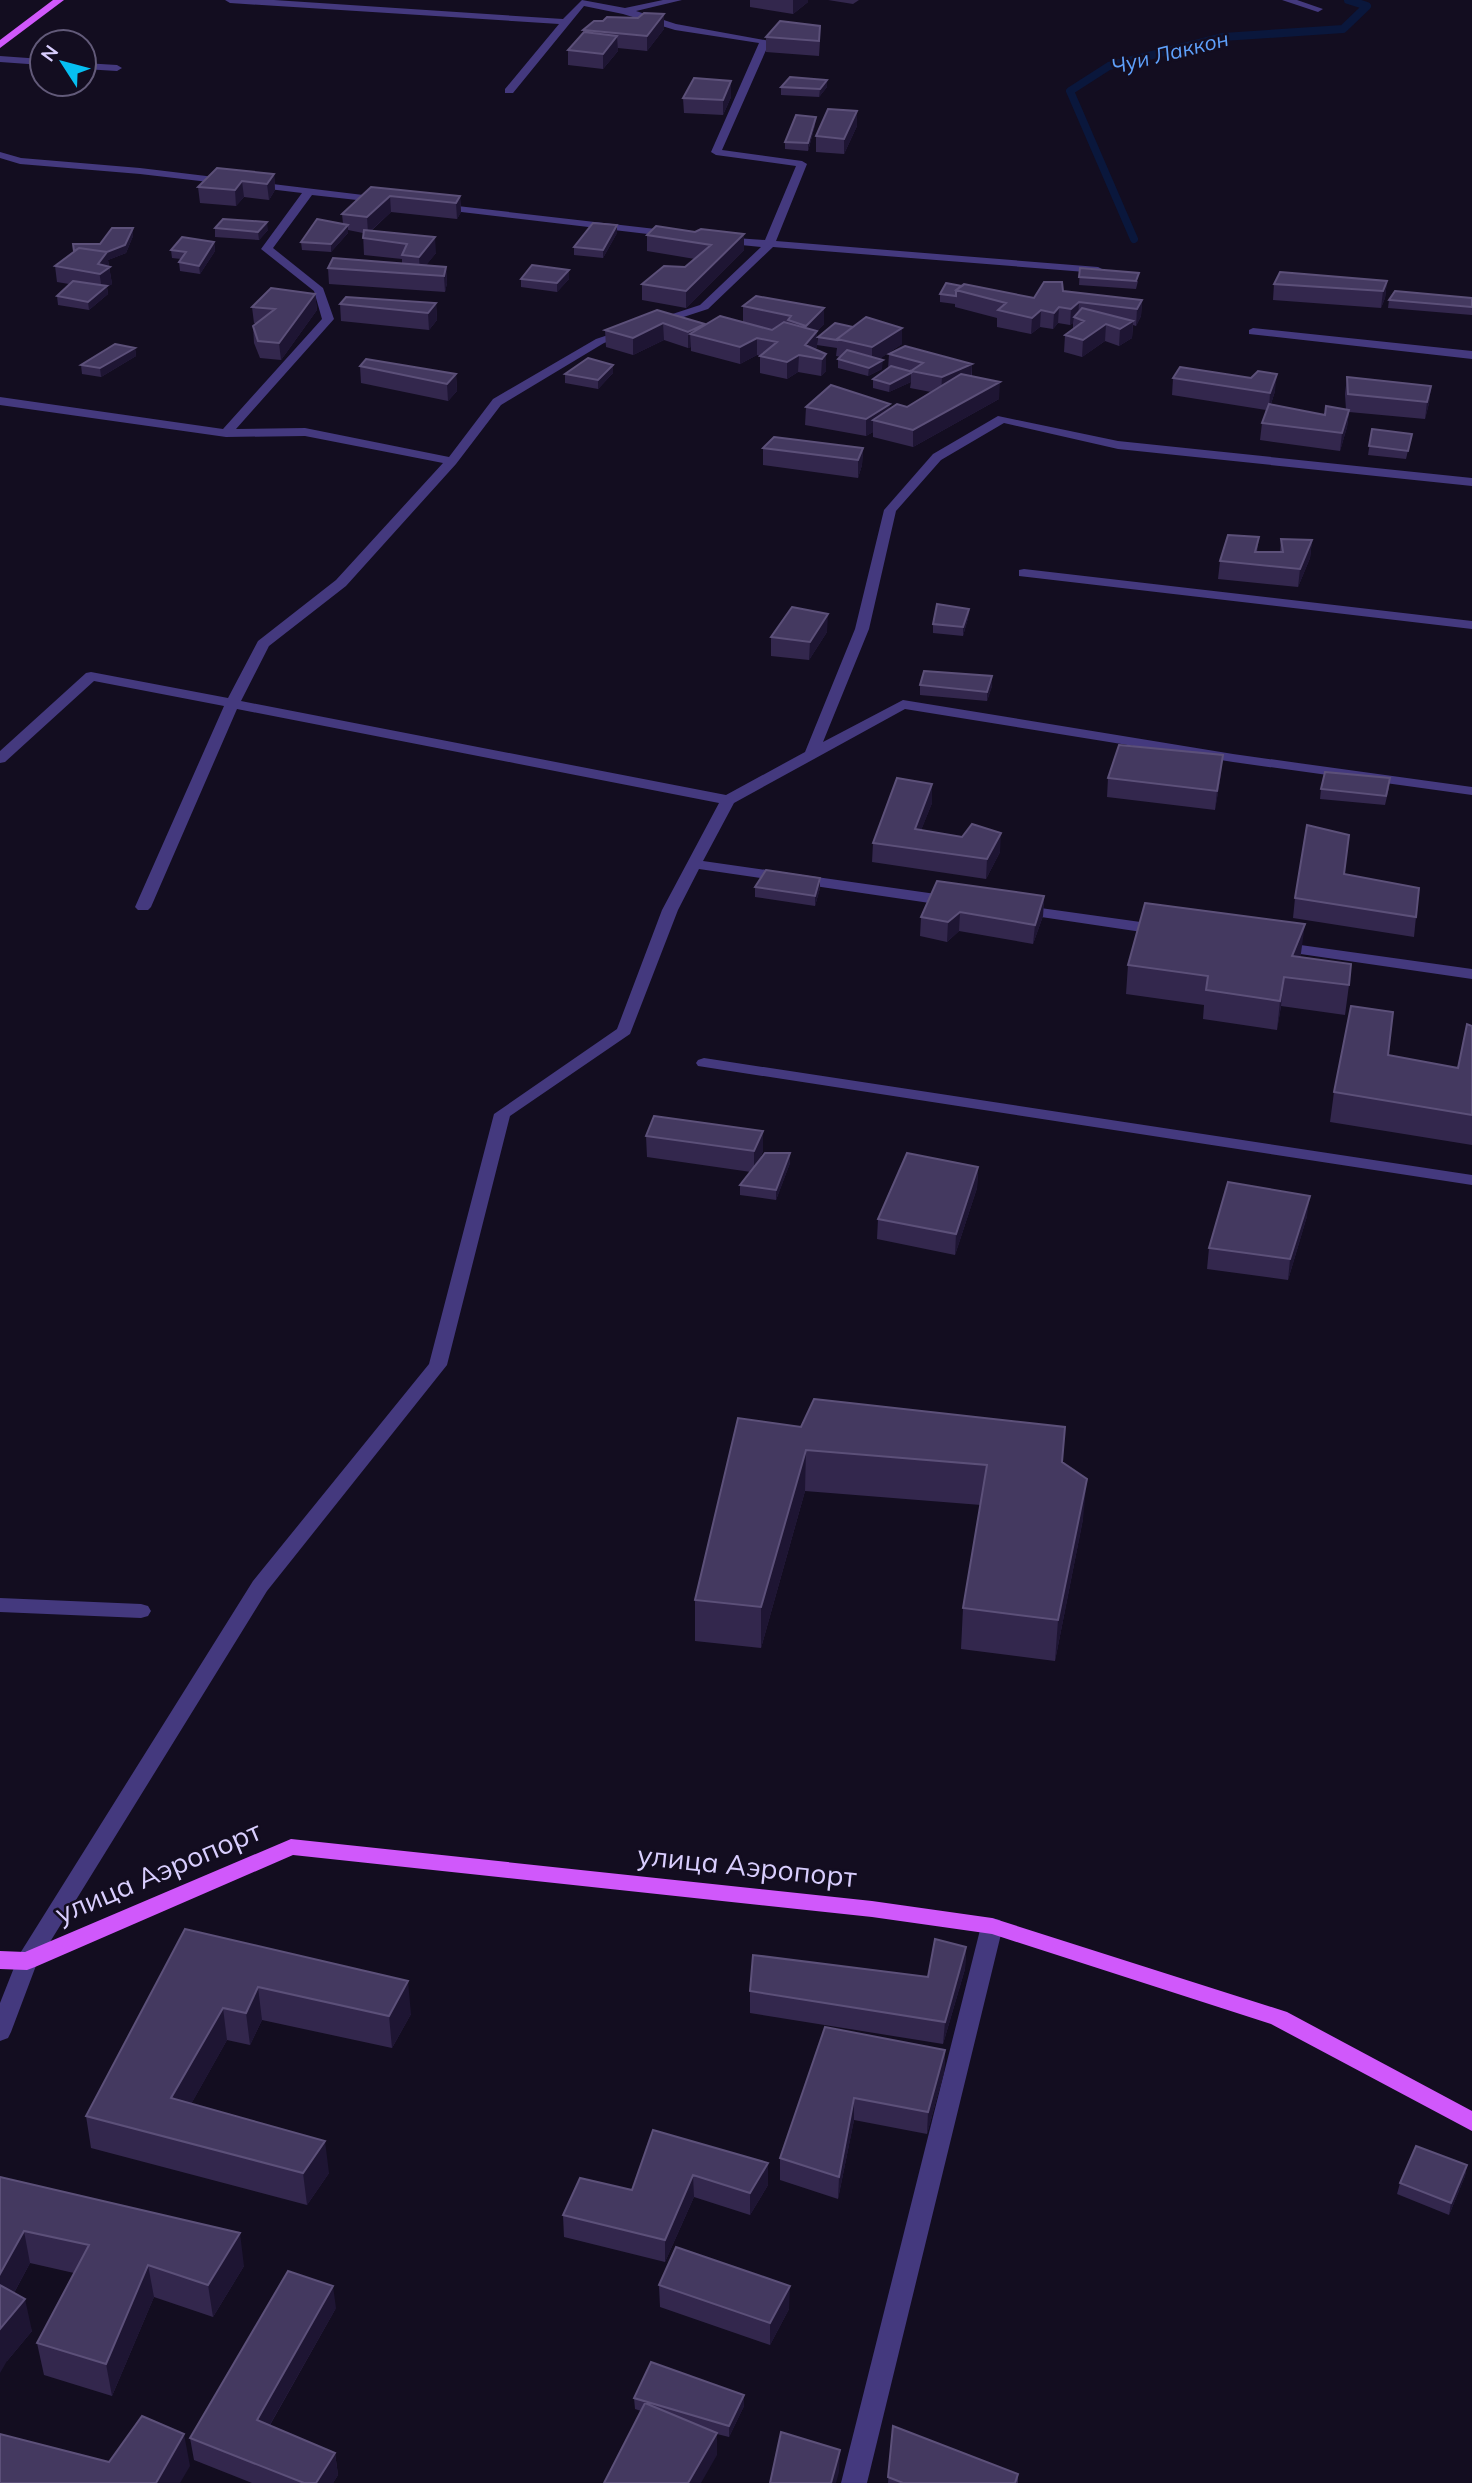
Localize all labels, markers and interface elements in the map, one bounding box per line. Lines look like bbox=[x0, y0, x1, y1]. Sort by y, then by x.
water label: Чуи Лаккон bbox=[1108, 25, 1231, 79]
north arrow bbox=[28, 28, 98, 98]
text: N bbox=[35, 40, 63, 66]
street label: улица Аэропорт bbox=[50, 1812, 266, 1931]
street label: улица Аэропорт bbox=[636, 1837, 859, 1894]

